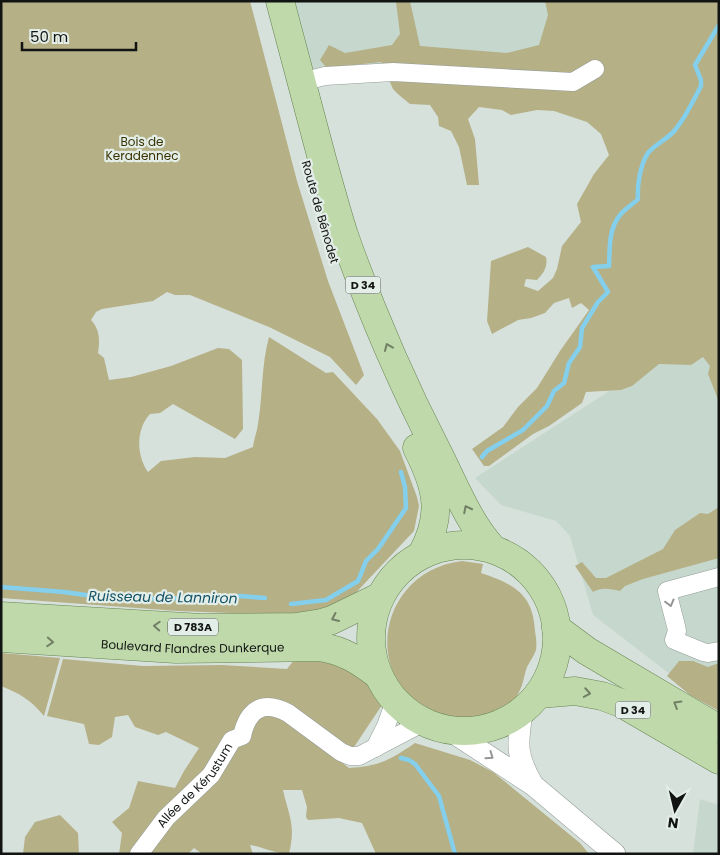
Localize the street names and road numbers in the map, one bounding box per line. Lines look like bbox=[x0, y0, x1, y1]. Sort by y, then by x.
street label: Route de Bénodet bbox=[298, 158, 343, 265]
road number: D 34 bbox=[346, 276, 380, 294]
road number: D 783A bbox=[168, 618, 218, 636]
street label: Boulevard Flandres Dunkerque bbox=[101, 635, 284, 657]
road number: D 34 bbox=[616, 702, 650, 718]
street label: Allée de Kérustum bbox=[153, 740, 236, 831]

